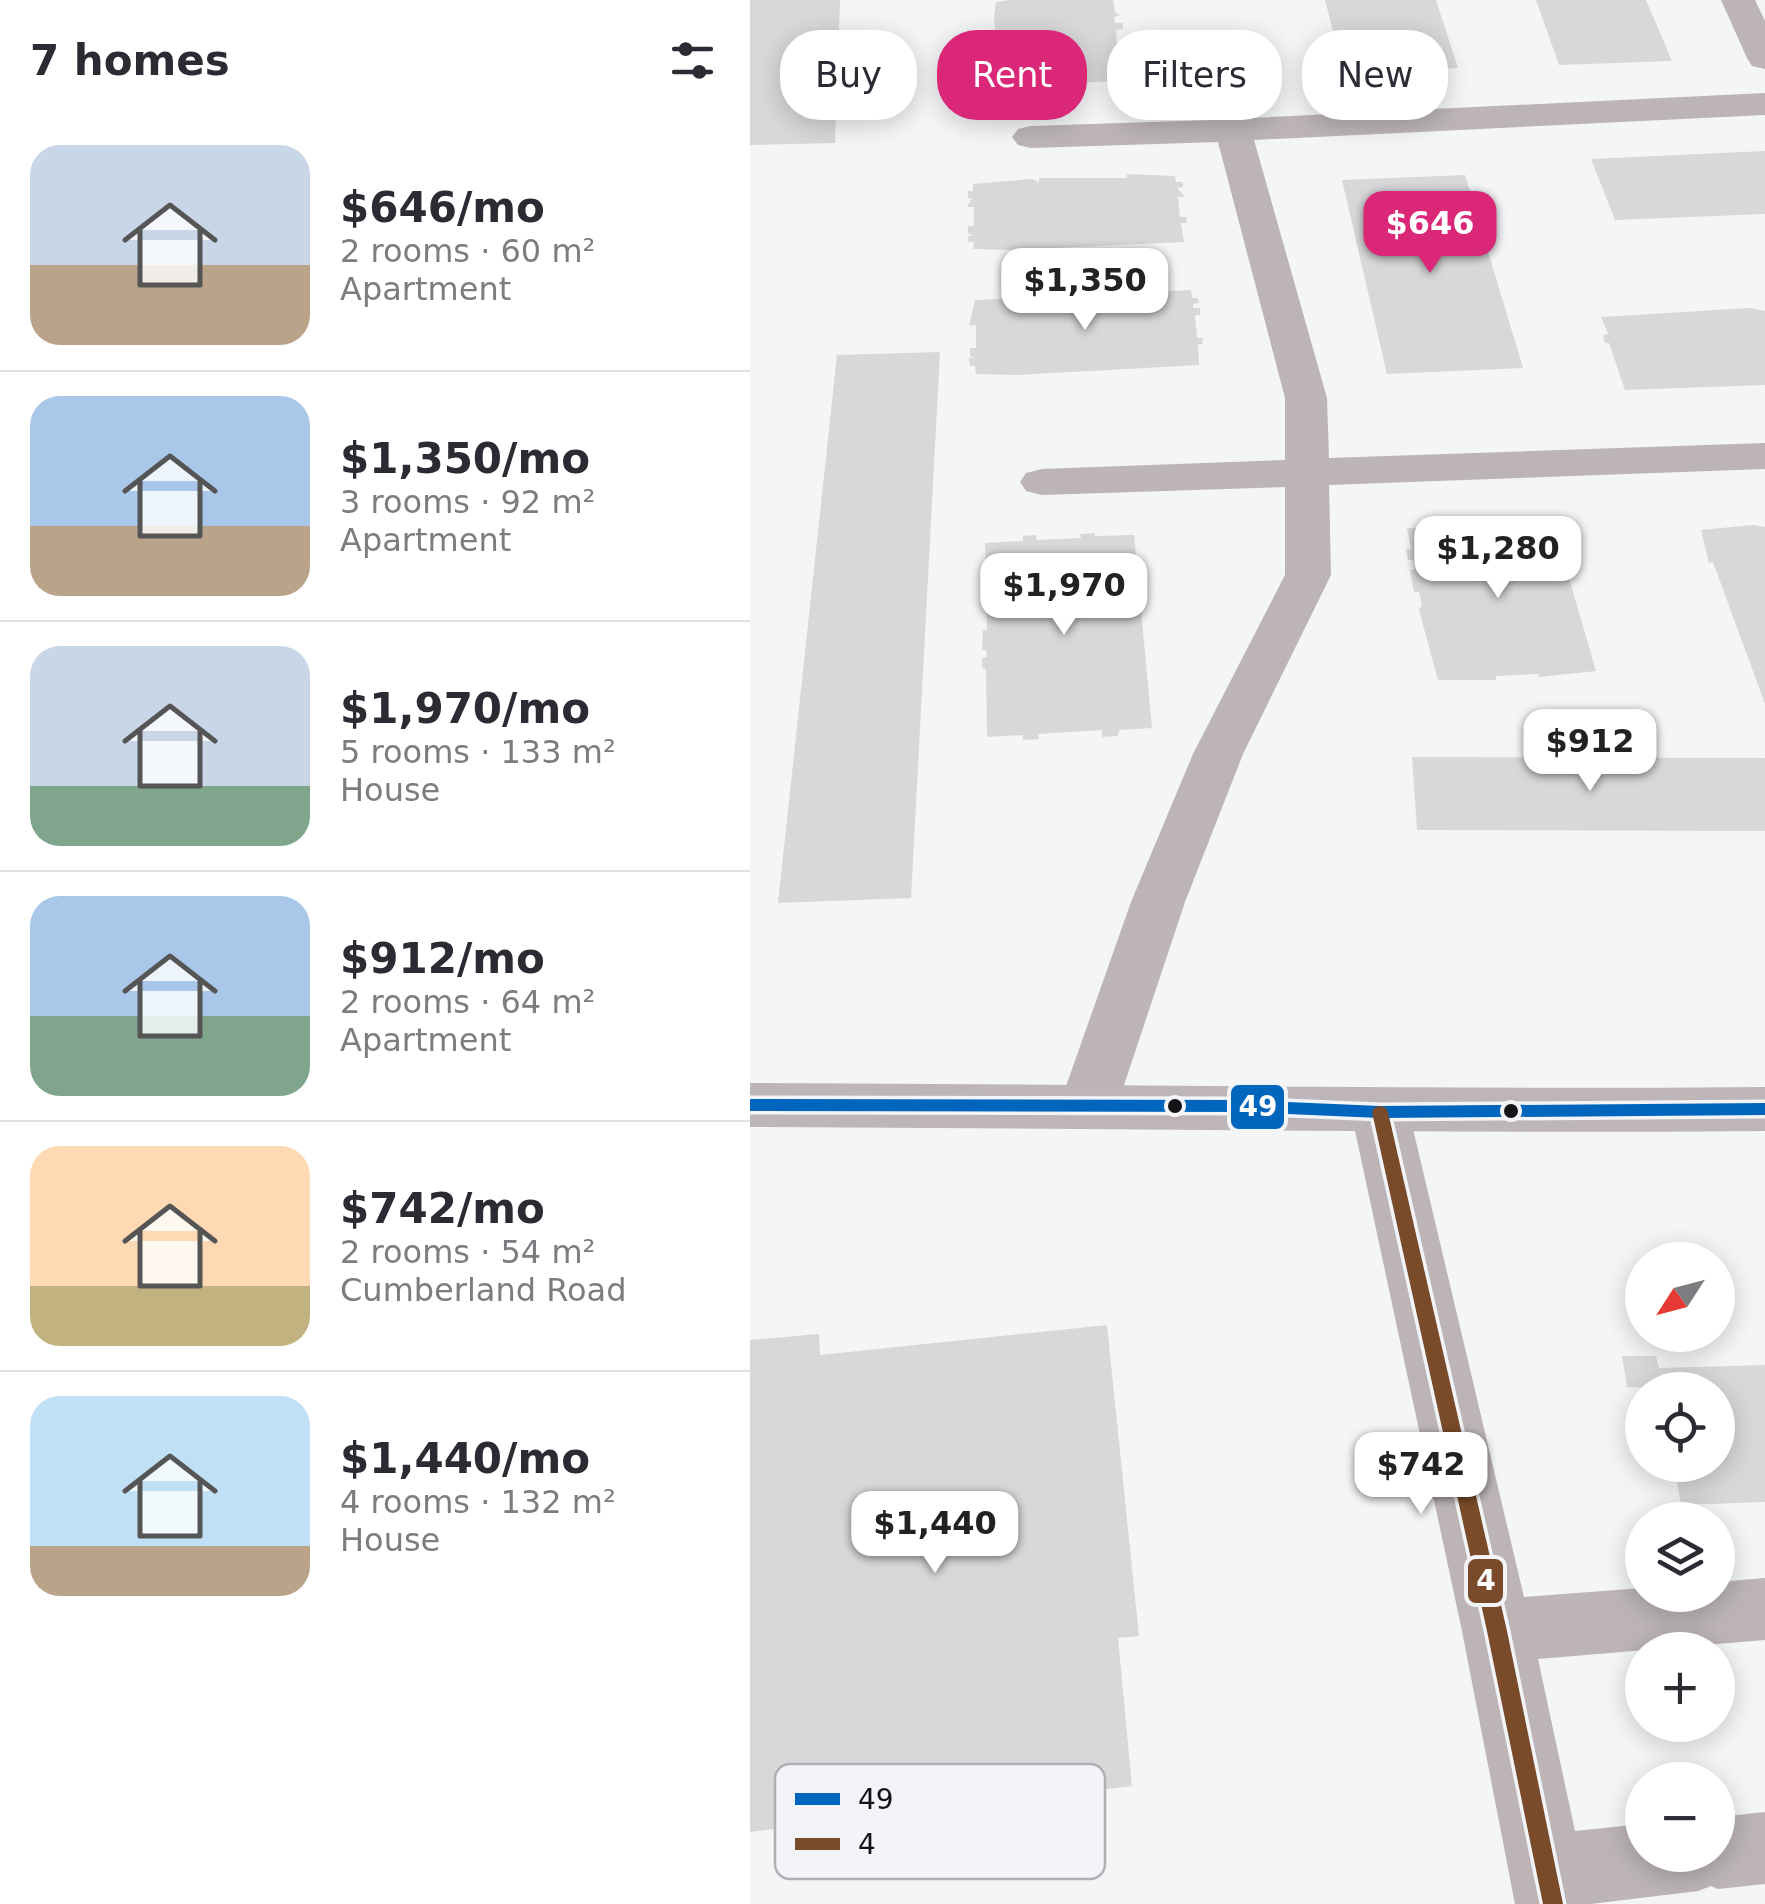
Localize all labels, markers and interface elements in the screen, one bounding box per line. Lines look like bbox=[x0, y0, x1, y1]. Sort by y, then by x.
chip: Buy bbox=[780, 30, 917, 120]
chip: Rent bbox=[937, 30, 1087, 120]
chip: Filters bbox=[1107, 30, 1282, 120]
chip: New bbox=[1302, 30, 1448, 120]
icon: filters bbox=[665, 33, 720, 88]
text: 7 homes bbox=[30, 36, 230, 85]
text: $646/mo bbox=[340, 183, 545, 232]
icon: home bbox=[110, 185, 230, 305]
pin: $646 bbox=[1371, 191, 1489, 276]
text: $646 bbox=[1385, 204, 1475, 242]
text: 2 rooms · 60 m² bbox=[340, 232, 595, 270]
pin: $1,350 bbox=[1004, 248, 1166, 333]
text: $1,350 bbox=[1023, 261, 1147, 299]
text: Apartment bbox=[340, 270, 511, 308]
text: $1,350/mo bbox=[340, 434, 590, 483]
icon: home bbox=[110, 436, 230, 556]
text: 3 rooms · 92 m² bbox=[340, 483, 595, 521]
pin: $1,280 bbox=[1417, 516, 1579, 601]
text: Apartment bbox=[340, 521, 511, 559]
text: $1,280 bbox=[1436, 529, 1560, 567]
pin: $1,970 bbox=[983, 553, 1145, 638]
text: $1,970 bbox=[1002, 566, 1126, 604]
text: $1,970/mo bbox=[340, 684, 590, 733]
icon: home bbox=[110, 686, 230, 806]
pin: $912 bbox=[1531, 709, 1649, 794]
text: $912 bbox=[1545, 722, 1635, 760]
text: 5 rooms · 133 m² bbox=[340, 733, 616, 771]
text: House bbox=[340, 771, 440, 809]
text: $912/mo bbox=[340, 934, 545, 983]
icon: home bbox=[110, 936, 230, 1056]
text: 2 rooms · 64 m² bbox=[340, 983, 595, 1021]
text: Apartment bbox=[340, 1021, 511, 1059]
line badge: 49 bbox=[1229, 1083, 1286, 1131]
text: 49 bbox=[1239, 1090, 1277, 1123]
unlabelled marker bbox=[1165, 1096, 1185, 1116]
unlabelled marker bbox=[1501, 1101, 1521, 1121]
text: $742/mo bbox=[340, 1184, 545, 1233]
icon: home bbox=[110, 1186, 230, 1306]
text: 2 rooms · 54 m² bbox=[340, 1233, 595, 1271]
north arrow bbox=[1625, 1242, 1735, 1352]
map controls bbox=[1625, 1242, 1735, 1872]
text: Cumberland Road bbox=[340, 1271, 627, 1309]
button: locate bbox=[1625, 1372, 1735, 1482]
pin: $742 bbox=[1362, 1432, 1480, 1517]
text: $1,440/mo bbox=[340, 1434, 590, 1483]
icon: home bbox=[110, 1436, 230, 1556]
text: $742 bbox=[1376, 1445, 1466, 1483]
text: 4 rooms · 132 m² bbox=[340, 1483, 616, 1521]
pin: $1,440 bbox=[854, 1491, 1016, 1576]
button: layers bbox=[1625, 1502, 1735, 1612]
text: $1,440 bbox=[873, 1504, 997, 1542]
text: House bbox=[340, 1521, 440, 1559]
line badge: 4 bbox=[1466, 1557, 1505, 1605]
text: 4 bbox=[1476, 1564, 1496, 1597]
button: + bbox=[1625, 1632, 1735, 1742]
button: − bbox=[1625, 1762, 1735, 1872]
legend bbox=[775, 1764, 1105, 1879]
text: 49 bbox=[858, 1783, 894, 1816]
text: 4 bbox=[858, 1828, 876, 1861]

